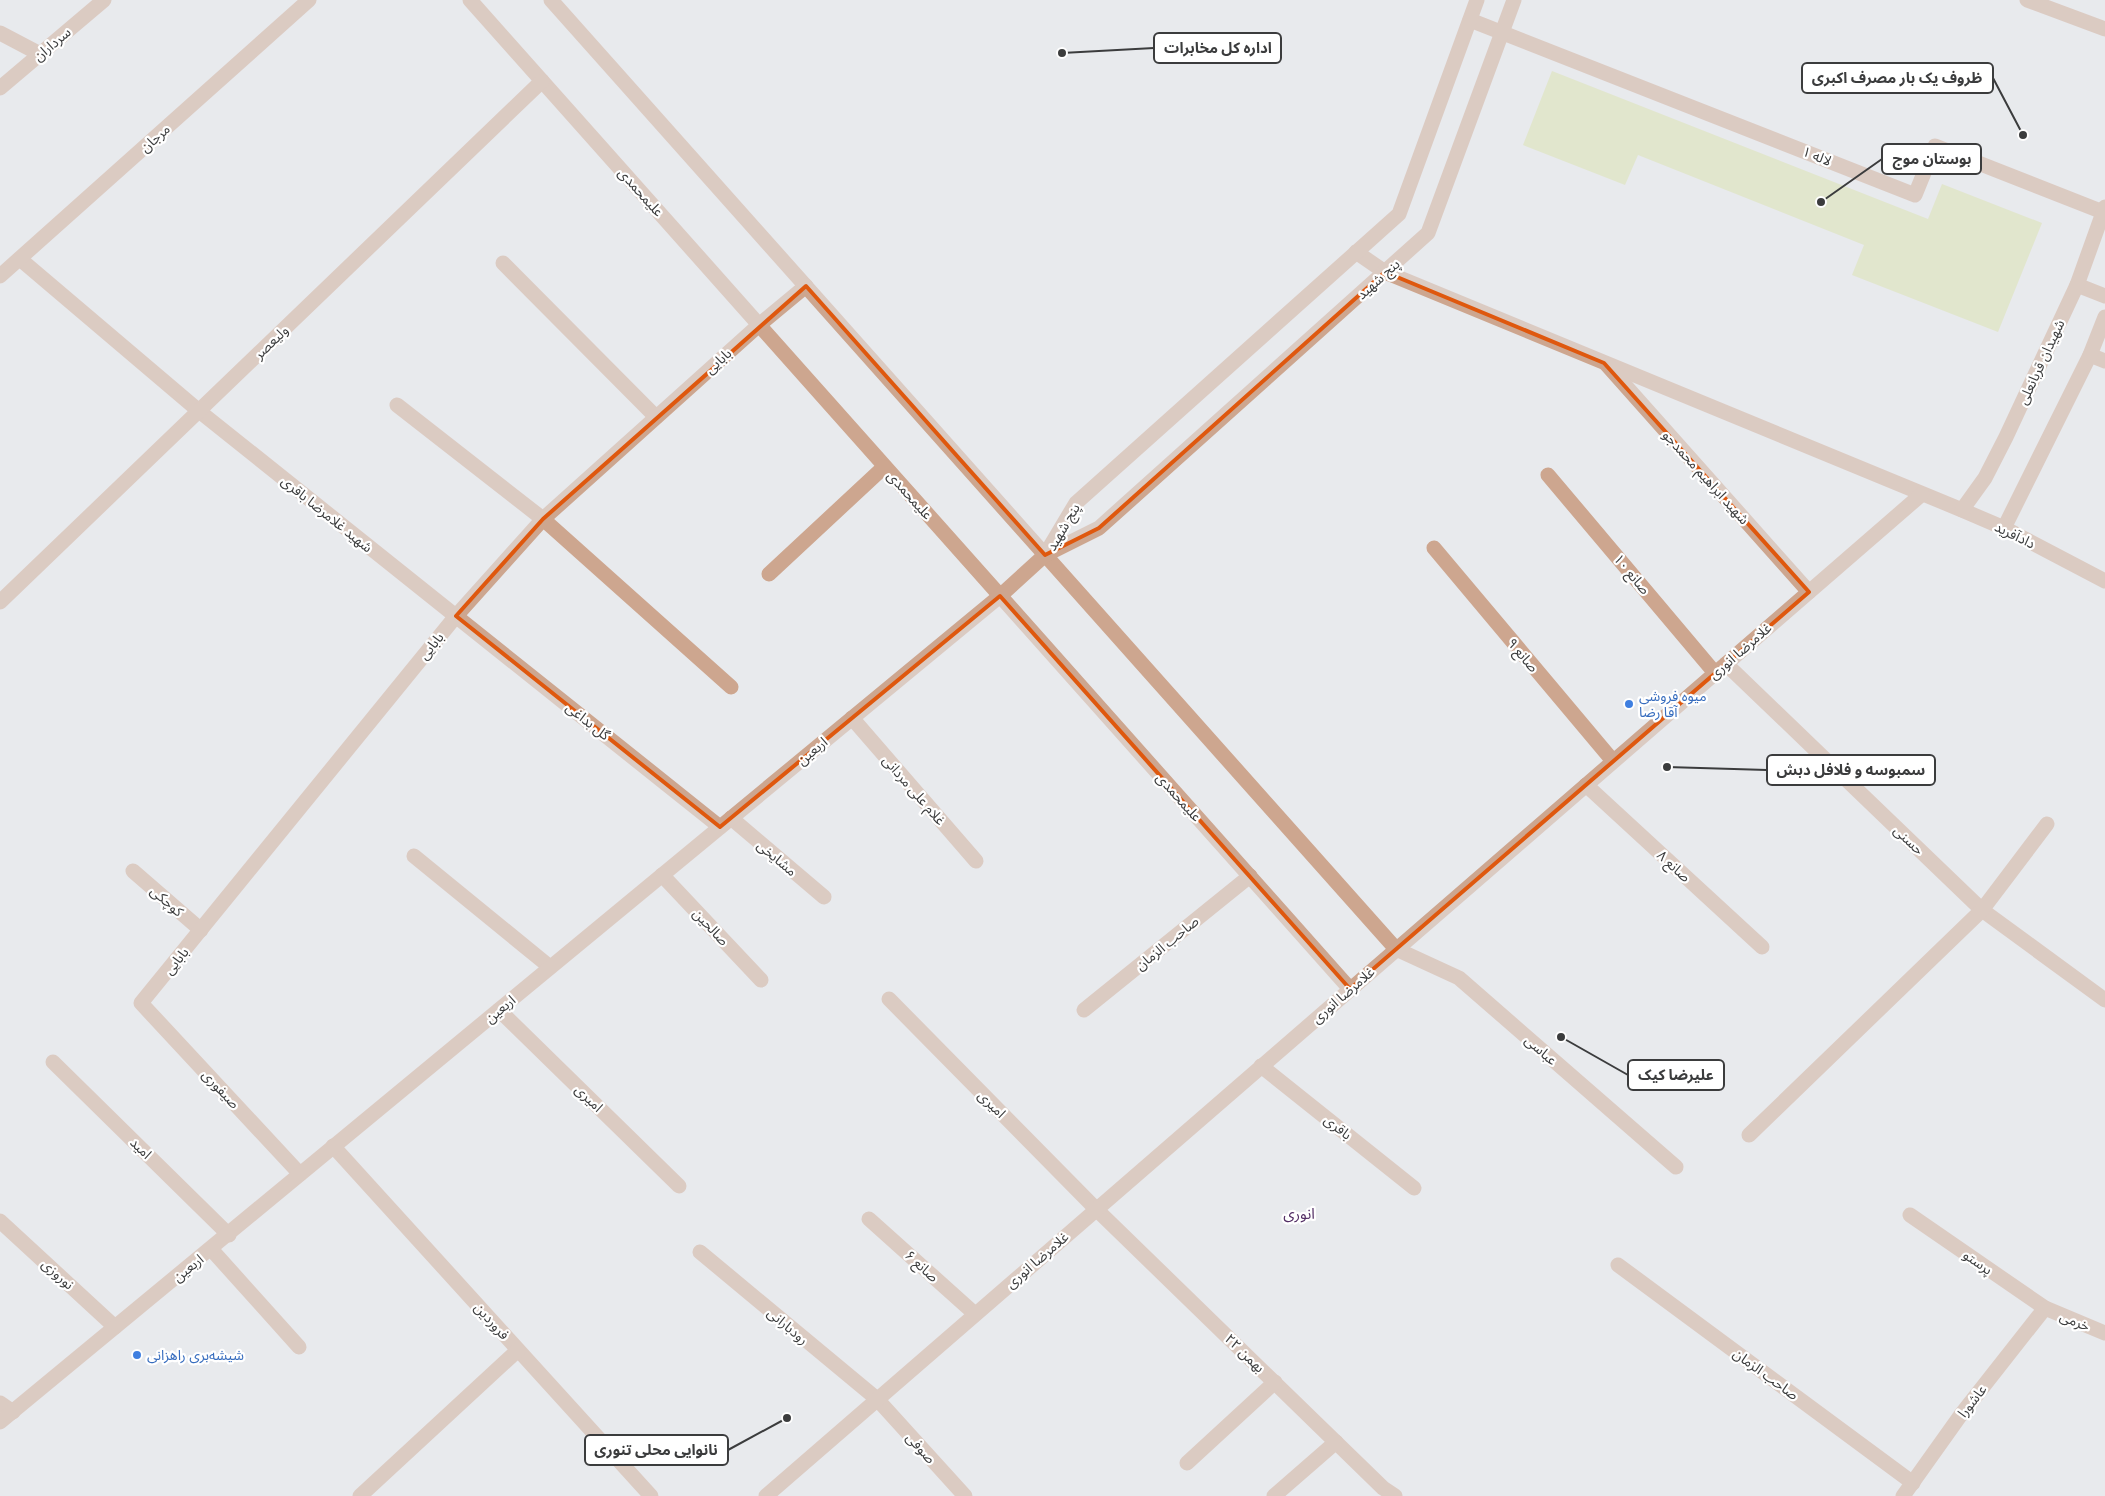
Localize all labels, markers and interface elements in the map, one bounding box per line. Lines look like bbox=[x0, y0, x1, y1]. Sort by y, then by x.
street label: سرداران bbox=[30, 24, 75, 65]
callout: اداره کل مخابرات bbox=[1154, 33, 1281, 63]
text: اداره کل مخابرات bbox=[1164, 39, 1272, 57]
callout: ظروف یک بار مصرف اکبری bbox=[1802, 63, 1993, 93]
text: ظروف یک بار مصرف اکبری bbox=[1812, 69, 1982, 87]
street label: مرجان bbox=[137, 121, 174, 156]
street label: لاله ۱ bbox=[1800, 143, 1834, 169]
callout: بوستان موج bbox=[1882, 144, 1981, 174]
text: بوستان موج bbox=[1892, 150, 1972, 170]
street label: علیمحمدی bbox=[614, 164, 667, 220]
street label: پنج شهید bbox=[1353, 256, 1405, 305]
street label: شهیدان قربانعلی bbox=[2014, 317, 2069, 407]
street label: ولیعصر bbox=[250, 322, 292, 363]
street label: بابایی bbox=[701, 345, 735, 378]
street label: شهید ابراهیم محمدجو bbox=[1657, 427, 1752, 529]
street label: علیمحمدی bbox=[883, 467, 936, 523]
street label: شهید غلامرضا باقری bbox=[278, 472, 376, 556]
street label: پنج شهید bbox=[1043, 500, 1086, 555]
street label: دادآفرید bbox=[1992, 518, 2038, 553]
street label: صانع ۱۰ bbox=[1608, 551, 1654, 599]
street label: غلامرضا انوری bbox=[1706, 620, 1775, 683]
street label: بابایی bbox=[415, 629, 448, 663]
street label: صانع ۹ bbox=[1502, 635, 1542, 677]
place label: میوه فروشی آقا رضا bbox=[1639, 688, 1707, 721]
marker: میوه فروشی آقا رضا bbox=[1623, 698, 1635, 710]
street label: گل بداغی bbox=[562, 699, 613, 744]
street label: اربعین bbox=[794, 734, 831, 769]
street label: غلام علی مردانی bbox=[877, 752, 949, 830]
callout: سمبوسه و فلافل دبش bbox=[1767, 755, 1935, 785]
text: سمبوسه و فلافل دبش bbox=[1777, 761, 1925, 779]
street label: علیمحمدی bbox=[1152, 769, 1205, 825]
street label: حسنی bbox=[1890, 822, 1927, 859]
street label: مشایخی bbox=[753, 837, 800, 880]
street label: صانع ۸ bbox=[1652, 847, 1694, 888]
street label: کوچکی bbox=[146, 882, 187, 921]
street label: صالحین bbox=[689, 905, 732, 950]
street label: صاحب الزمان bbox=[1132, 912, 1203, 974]
street label: بابایی bbox=[160, 944, 193, 978]
street label: غلامرضا انوری bbox=[1309, 964, 1378, 1027]
street label: اربعین bbox=[482, 992, 519, 1027]
street label: عباسی bbox=[1521, 1032, 1560, 1069]
callout: علیرضا کیک bbox=[1628, 1060, 1724, 1090]
street label: صیفوری bbox=[198, 1066, 243, 1113]
text: علیرضا کیک bbox=[1638, 1066, 1714, 1084]
street label: امیری bbox=[571, 1081, 606, 1116]
street label: امیری bbox=[974, 1087, 1009, 1122]
street label: باقری bbox=[1321, 1111, 1355, 1144]
street label: امید bbox=[127, 1134, 155, 1162]
district label: انوری bbox=[1283, 1205, 1315, 1223]
street label: غلامرضا انوری bbox=[1003, 1229, 1072, 1292]
street label: پرستو bbox=[1959, 1246, 1996, 1279]
street label: صانع ۶ bbox=[900, 1247, 942, 1288]
street label: اربعین bbox=[170, 1251, 207, 1286]
street label: نوروزی bbox=[38, 1255, 77, 1293]
street label: فروردین bbox=[471, 1299, 513, 1343]
street label: رودبارانی bbox=[764, 1304, 812, 1348]
street label: خرمی bbox=[2057, 1308, 2092, 1335]
street label: ۲۲ بهمن bbox=[1221, 1330, 1268, 1377]
street label: صاحب الزمان bbox=[1730, 1345, 1802, 1404]
place label: شیشه‌بری راهزانی bbox=[147, 1347, 244, 1364]
marker: شیشه‌بری راهزانی bbox=[131, 1349, 143, 1361]
street label: عاشورا bbox=[1954, 1382, 1990, 1421]
street label: صوفی bbox=[902, 1429, 939, 1468]
callout: نانوایی محلی تنوری bbox=[585, 1435, 728, 1465]
text: نانوایی محلی تنوری bbox=[594, 1441, 718, 1459]

